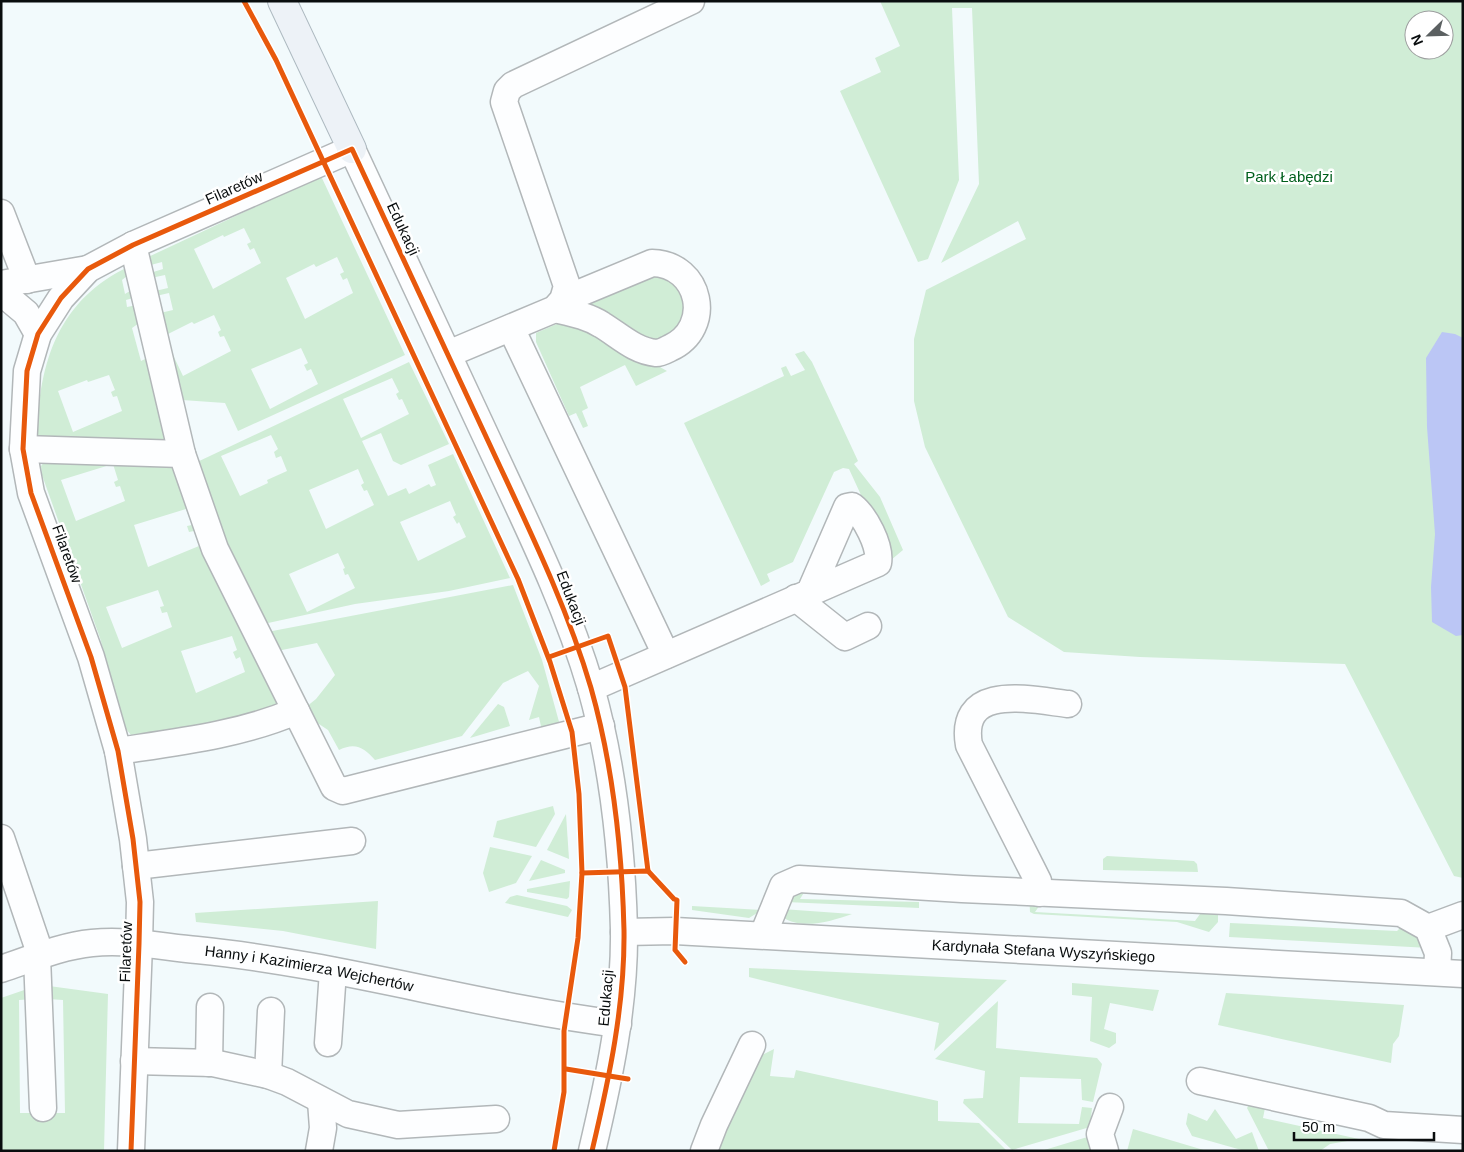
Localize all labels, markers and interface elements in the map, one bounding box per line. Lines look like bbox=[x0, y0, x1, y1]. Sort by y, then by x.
north arrow bbox=[1404, 10, 1454, 60]
text: N bbox=[1408, 32, 1426, 48]
street label: Filaretów bbox=[203, 167, 265, 208]
park label: Park Łabędzi bbox=[1245, 168, 1333, 185]
street label: Edukacji bbox=[384, 200, 423, 258]
street label: Filaretów bbox=[49, 522, 86, 585]
street label: Edukacji bbox=[553, 568, 590, 627]
street label: Filaretów bbox=[116, 921, 135, 983]
street label: Kardynała Stefana Wyszyńskiego bbox=[931, 936, 1155, 965]
street label: Hanny i Kazimierza Wejchertów bbox=[204, 942, 415, 995]
street label: Edukacji bbox=[595, 969, 616, 1027]
scale bar bbox=[1294, 1110, 1434, 1142]
text: 50 m bbox=[1302, 1118, 1335, 1135]

